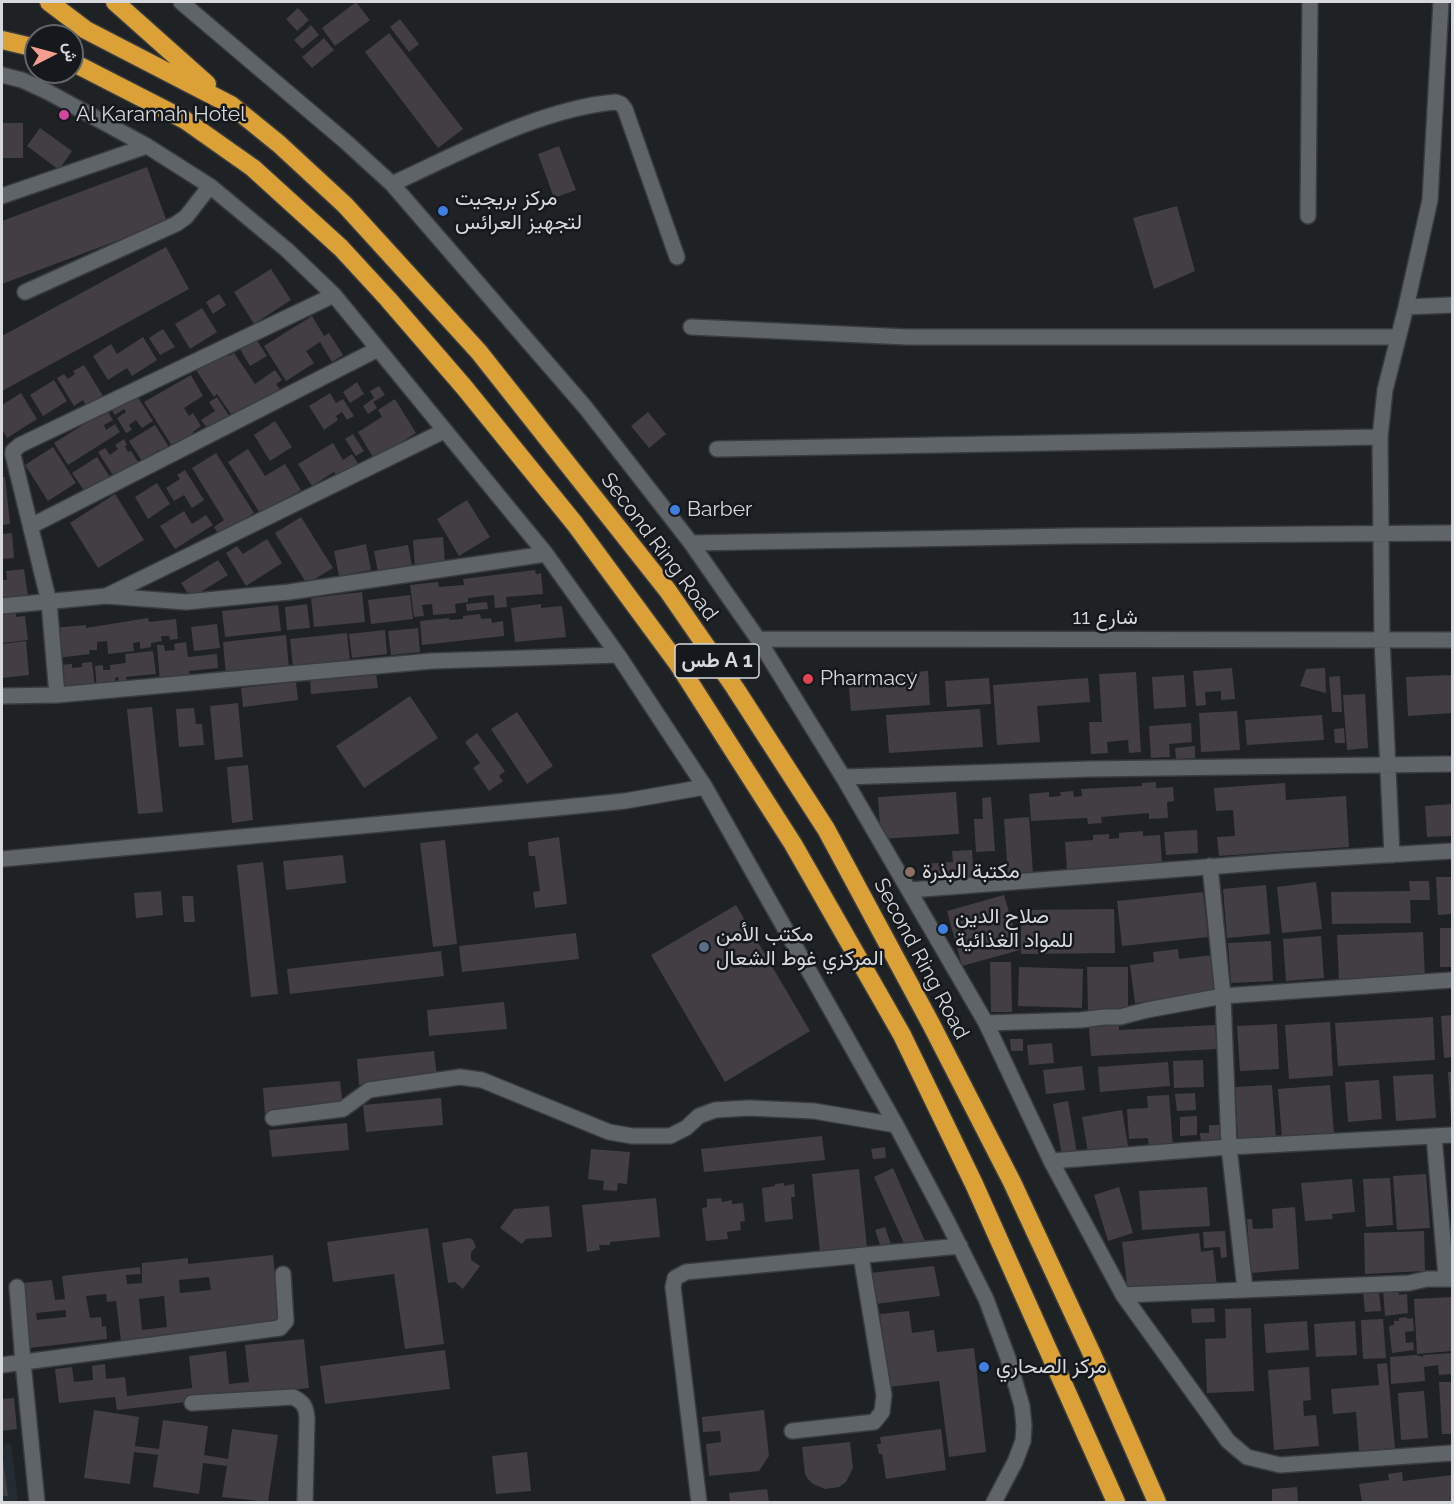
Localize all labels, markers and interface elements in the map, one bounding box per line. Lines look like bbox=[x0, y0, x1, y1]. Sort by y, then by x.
north arrow bbox=[24, 24, 84, 84]
text: ش bbox=[60, 42, 81, 63]
place label: Al Karamah Hotel bbox=[76, 102, 246, 128]
marker: Al Karamah Hotel bbox=[57, 108, 71, 122]
place label: مركز بريجيت لتجهيز العرائس bbox=[455, 186, 582, 236]
marker: مركز بريجيت لتجهيز العرائس bbox=[436, 204, 450, 218]
street label: Second Ring Road bbox=[595, 468, 723, 626]
place label: Barber bbox=[687, 497, 752, 523]
marker: Barber bbox=[668, 503, 682, 517]
street label: شارع 11 bbox=[1072, 605, 1138, 631]
road number: طس A 1 bbox=[675, 644, 759, 678]
place label: Pharmacy bbox=[820, 666, 918, 692]
marker: Pharmacy bbox=[801, 672, 815, 686]
place label: مكتبة البذرة bbox=[922, 859, 1020, 885]
marker: مكتبة البذرة bbox=[903, 865, 917, 879]
street label: Second Ring Road bbox=[868, 874, 974, 1044]
place label: صلاح الدين للمواد الغذائية bbox=[955, 904, 1073, 954]
place label: مكتب الأمن المركزي غوط الشعال bbox=[716, 922, 884, 972]
marker: صلاح الدين للمواد الغذائية bbox=[936, 922, 950, 936]
marker: مكتب الأمن المركزي غوط الشعال bbox=[697, 940, 711, 954]
place label: مركز الصحاري bbox=[996, 1354, 1107, 1380]
marker: مركز الصحاري bbox=[977, 1360, 991, 1374]

